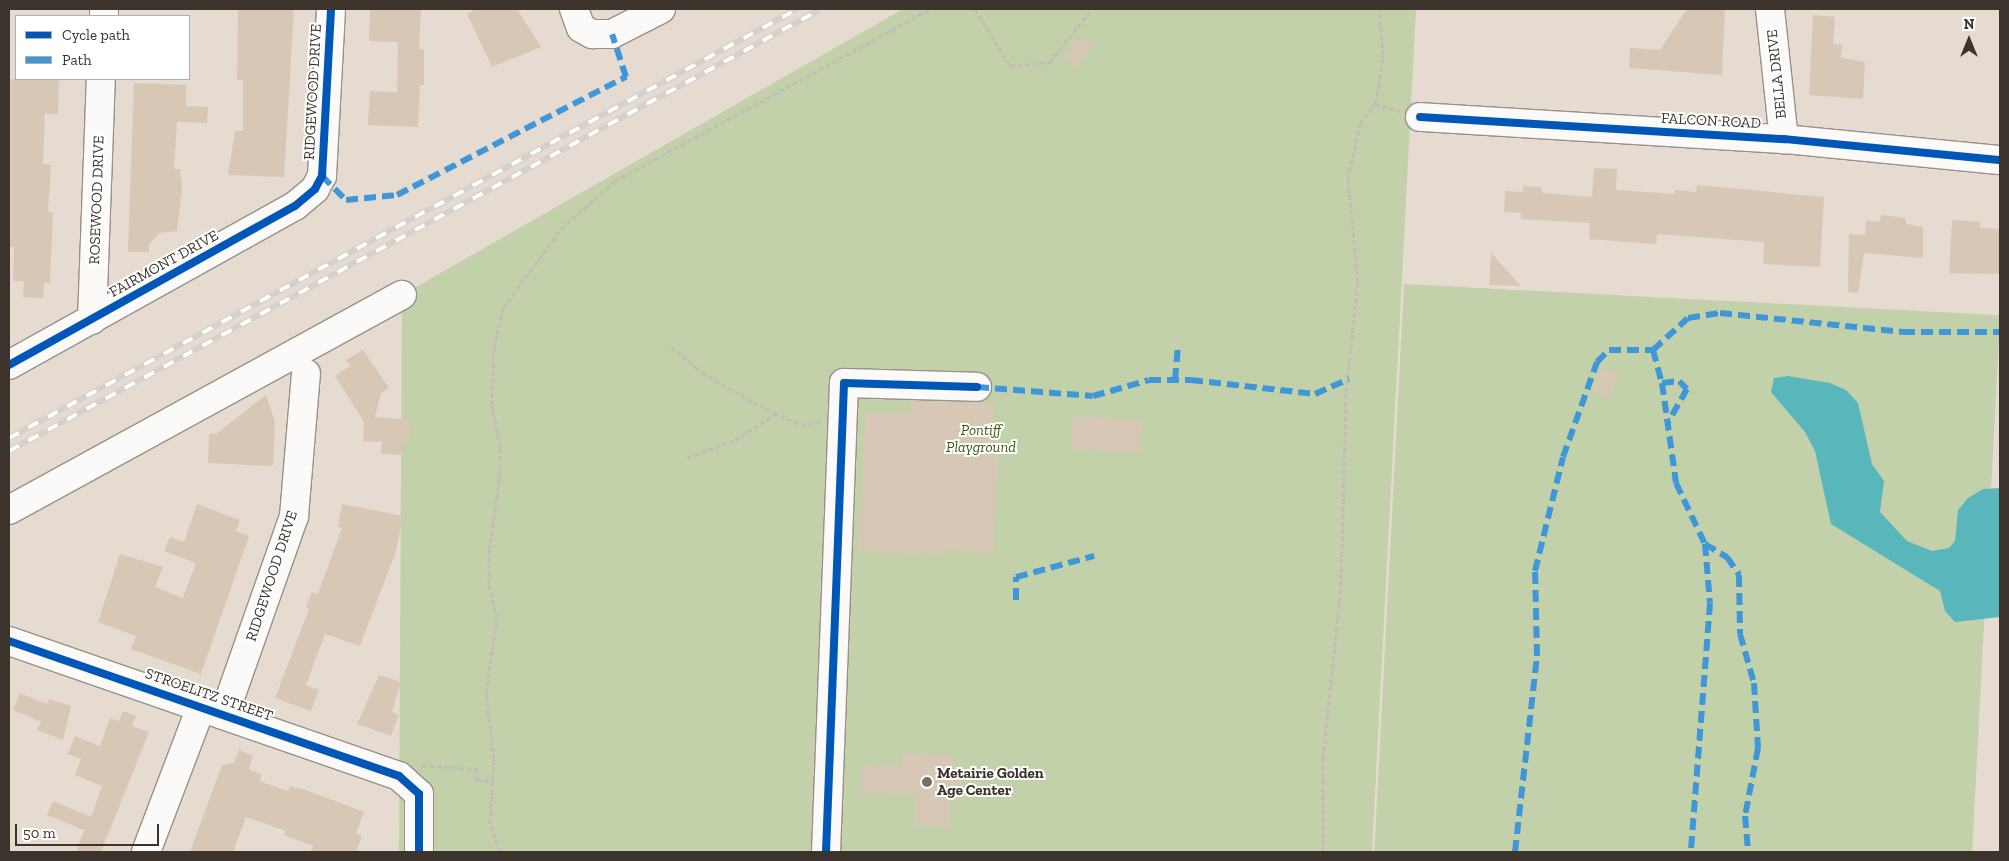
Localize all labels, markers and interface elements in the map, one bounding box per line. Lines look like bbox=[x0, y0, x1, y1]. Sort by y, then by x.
legend bbox=[15, 15, 190, 80]
north arrow bbox=[1944, 15, 1994, 65]
text: N bbox=[1964, 16, 1974, 33]
street label: RIDGEWOOD DRIVE bbox=[300, 24, 326, 160]
text: Cycle path bbox=[62, 26, 130, 44]
street label: BELLA DRIVE bbox=[1763, 28, 1791, 120]
text: Path bbox=[62, 51, 92, 69]
street label: FALCON ROAD bbox=[1660, 109, 1762, 133]
street label: ROSEWOOD DRIVE bbox=[86, 135, 108, 265]
street label: FAIRMONT DRIVE bbox=[106, 227, 222, 301]
park label: Pontiff Playground bbox=[946, 421, 1016, 456]
street label: RIDGEWOOD DRIVE bbox=[242, 508, 302, 644]
street label: STROELITZ STREET bbox=[143, 665, 275, 725]
place label: Metairie Golden Age Center bbox=[937, 764, 1044, 799]
marker: Metairie Golden Age Center bbox=[921, 776, 933, 788]
scale bar bbox=[18, 814, 161, 846]
text: 50 m bbox=[23, 824, 56, 842]

